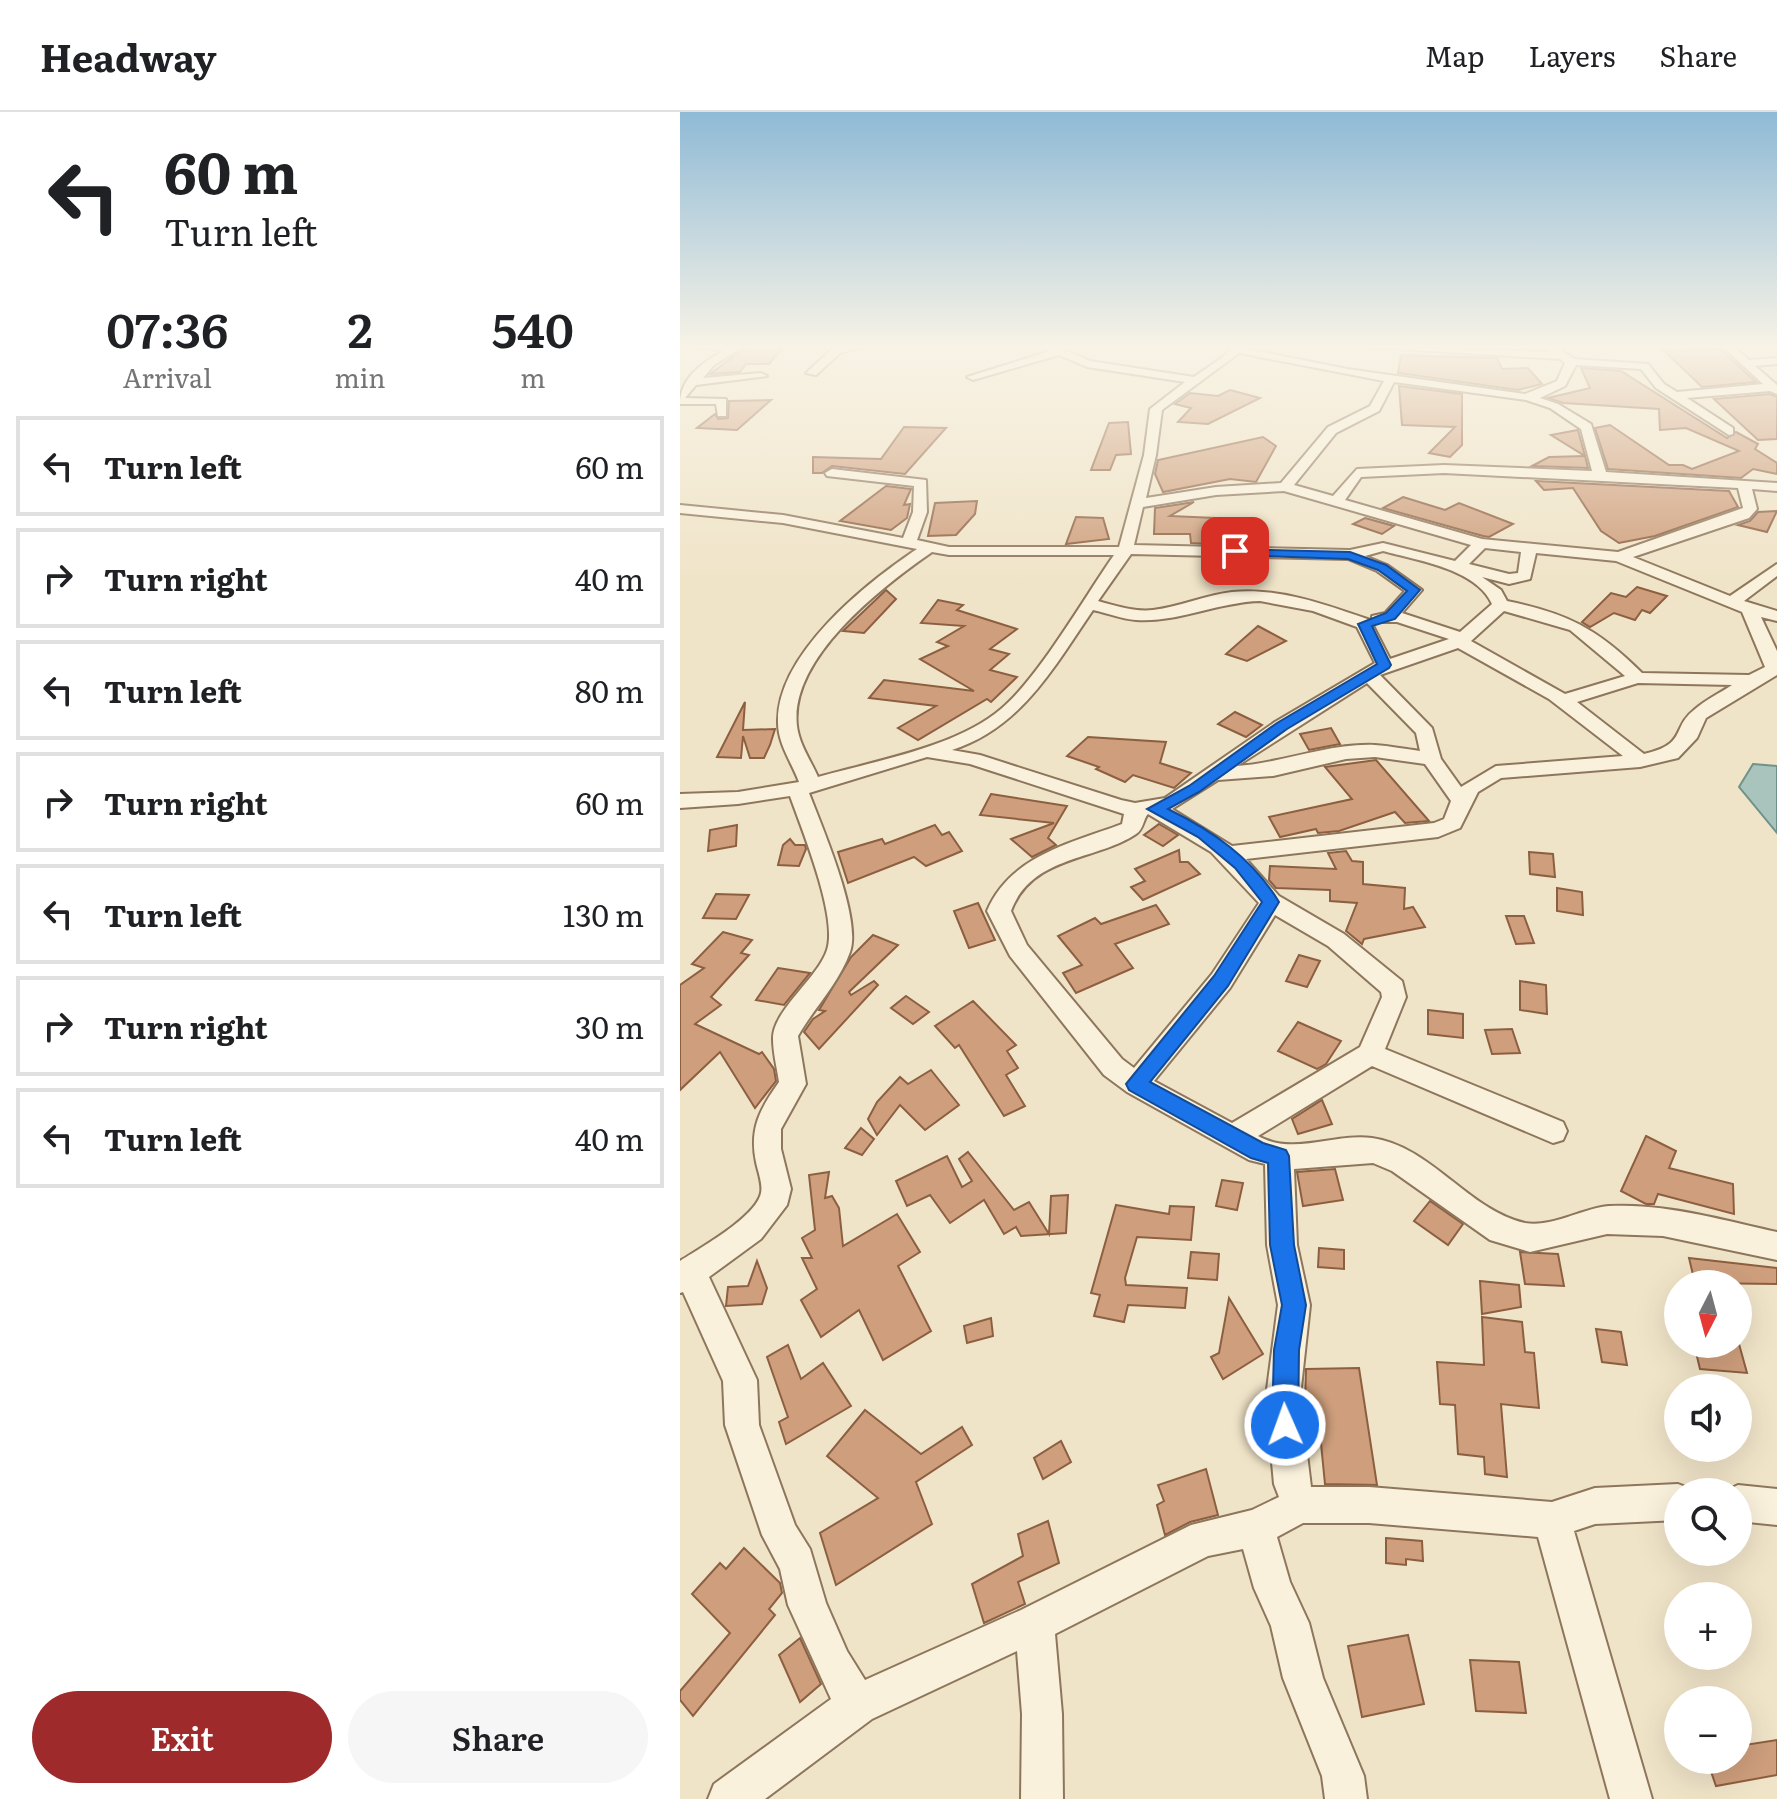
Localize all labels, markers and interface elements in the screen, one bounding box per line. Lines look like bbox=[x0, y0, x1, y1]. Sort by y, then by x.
text: Headway bbox=[40, 27, 216, 84]
text: Map bbox=[1425, 34, 1484, 76]
text: Layers bbox=[1528, 34, 1615, 76]
text: Share bbox=[1659, 34, 1737, 76]
text: 60 m bbox=[164, 128, 298, 211]
icon: left bbox=[32, 144, 136, 248]
text: Turn left bbox=[164, 204, 318, 257]
text: 07:36 bbox=[106, 292, 228, 363]
text: 2 bbox=[347, 292, 373, 363]
text: 540 bbox=[492, 292, 574, 363]
text: Arrival bbox=[123, 357, 212, 396]
text: min bbox=[334, 357, 386, 396]
text: m bbox=[520, 357, 545, 396]
icon: left bbox=[36, 444, 80, 488]
text: Turn left bbox=[104, 444, 242, 488]
text: 60 m bbox=[575, 444, 644, 488]
pin bbox=[1201, 517, 1269, 585]
icon: arrive bbox=[1213, 529, 1257, 573]
icon: right bbox=[36, 556, 80, 600]
text: Turn right bbox=[104, 556, 268, 600]
text: 40 m bbox=[575, 556, 644, 600]
icon: left bbox=[36, 668, 80, 712]
text: Turn left bbox=[104, 668, 242, 712]
text: 80 m bbox=[575, 668, 644, 712]
icon: right bbox=[36, 780, 80, 824]
text: Turn right bbox=[104, 780, 268, 824]
text: 60 m bbox=[575, 780, 644, 824]
icon: left bbox=[36, 892, 80, 936]
text: Turn left bbox=[104, 892, 242, 936]
text: 130 m bbox=[563, 892, 644, 936]
icon: right bbox=[36, 1004, 80, 1048]
text: Turn right bbox=[104, 1004, 268, 1048]
text: 30 m bbox=[575, 1004, 644, 1048]
icon: left bbox=[36, 1116, 80, 1160]
text: Turn left bbox=[104, 1116, 242, 1160]
text: 40 m bbox=[575, 1116, 644, 1160]
north arrow bbox=[1664, 1270, 1752, 1358]
map controls bbox=[1664, 1270, 1752, 1774]
button: sound bbox=[1664, 1374, 1752, 1462]
position arrow bbox=[1243, 1383, 1327, 1467]
button: search bbox=[1664, 1478, 1752, 1566]
button: + bbox=[1664, 1582, 1752, 1670]
button: − bbox=[1664, 1686, 1752, 1774]
button: Exit bbox=[32, 1691, 332, 1783]
button: Share bbox=[348, 1691, 648, 1783]

